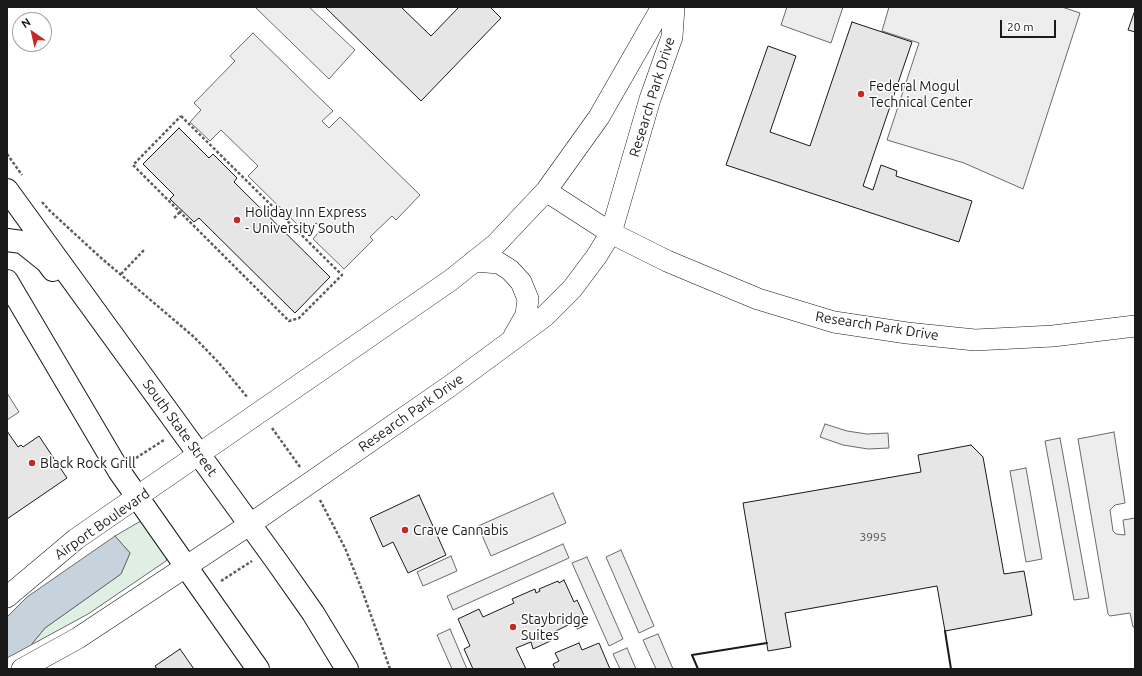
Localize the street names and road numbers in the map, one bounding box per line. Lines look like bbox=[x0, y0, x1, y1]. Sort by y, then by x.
street label: Research Park Drive bbox=[626, 35, 678, 159]
street label: Research Park Drive bbox=[814, 308, 940, 344]
street label: Research Park Drive bbox=[355, 370, 467, 456]
street label: South State Street bbox=[139, 376, 221, 480]
street label: Airport Boulevard bbox=[51, 485, 153, 563]

